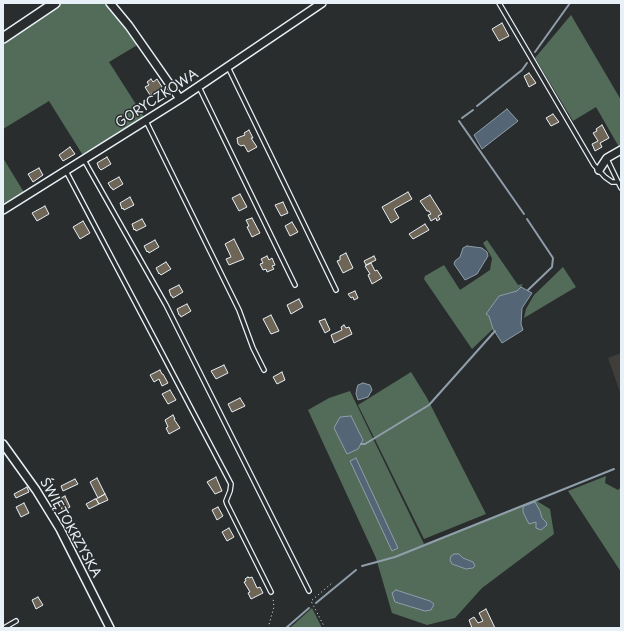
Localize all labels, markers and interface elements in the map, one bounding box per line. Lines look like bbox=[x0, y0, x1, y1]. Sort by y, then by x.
street label: GORYCZKOWA bbox=[113, 66, 201, 132]
street label: ŚWIĘTOKRZYSKA bbox=[36, 475, 104, 581]

